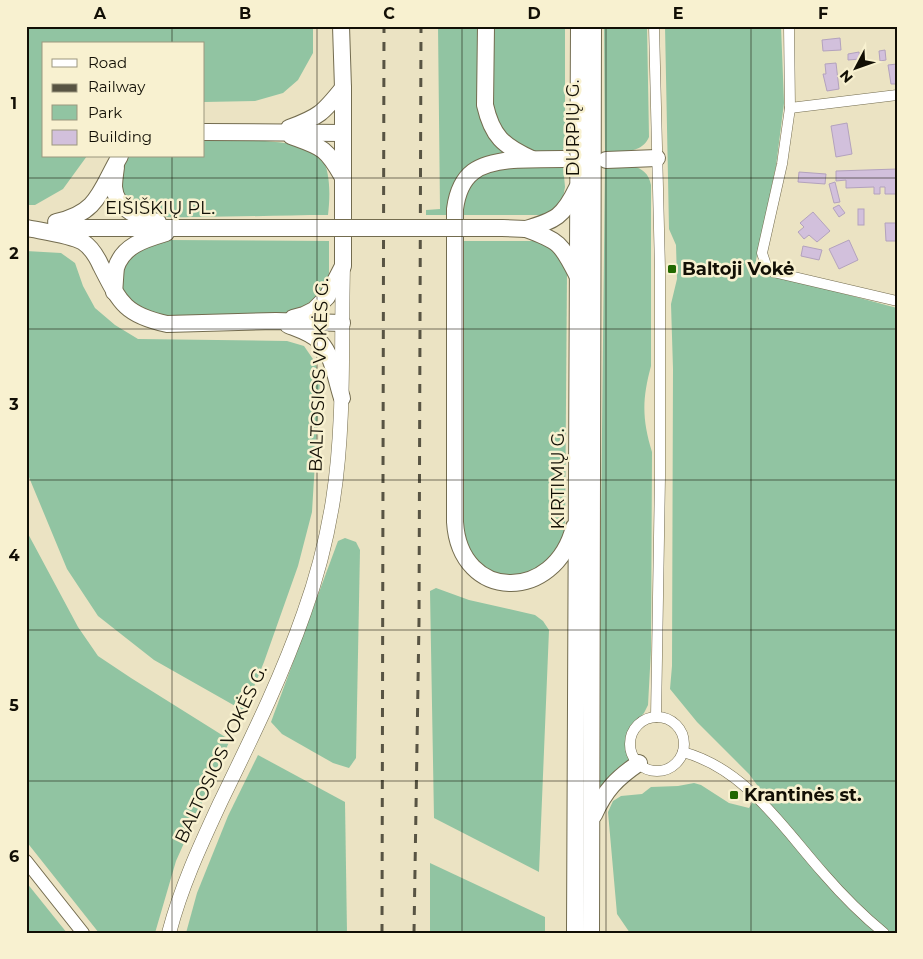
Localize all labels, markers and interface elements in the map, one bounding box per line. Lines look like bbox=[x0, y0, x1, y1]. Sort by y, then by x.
text: A bbox=[93, 4, 107, 23]
text: B bbox=[239, 4, 251, 23]
text: C bbox=[383, 4, 395, 23]
text: D bbox=[527, 4, 541, 23]
text: E bbox=[673, 4, 683, 23]
text: F bbox=[818, 4, 828, 23]
legend bbox=[42, 42, 205, 158]
north arrow bbox=[830, 42, 880, 92]
text: Road bbox=[88, 53, 127, 72]
text: N bbox=[836, 66, 857, 87]
text: Railway bbox=[88, 77, 146, 96]
street label: DURPIŲ G. bbox=[562, 79, 584, 177]
text: 1 bbox=[11, 94, 17, 113]
text: Park bbox=[88, 103, 122, 122]
text: Building bbox=[88, 127, 152, 146]
street label: EIŠIŠKIŲ PL. bbox=[105, 197, 215, 219]
text: 2 bbox=[9, 244, 19, 263]
place label: Baltoji Vokė bbox=[682, 258, 794, 280]
marker: Baltoji Vokė bbox=[666, 263, 678, 275]
street label: BALTOSIOS VOKĖS G. bbox=[305, 278, 333, 472]
text: 3 bbox=[8, 395, 19, 414]
street label: KIRTIMŲ G. bbox=[547, 429, 569, 529]
text: 4 bbox=[8, 546, 20, 565]
street label: BALTOSIOS VOKĖS G. bbox=[170, 661, 272, 847]
text: 5 bbox=[9, 696, 19, 715]
place label: Krantinės st. bbox=[744, 784, 862, 806]
marker: Krantinės st. bbox=[728, 789, 740, 801]
text: 6 bbox=[9, 847, 19, 866]

